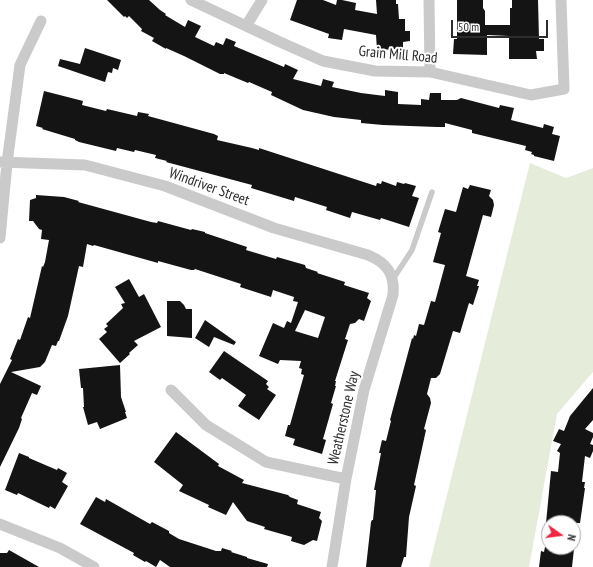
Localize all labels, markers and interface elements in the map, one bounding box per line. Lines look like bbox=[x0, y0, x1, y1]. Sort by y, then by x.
scale bar bbox=[453, 12, 550, 38]
text: 50 m bbox=[458, 19, 479, 34]
street label: Grain Mill Road bbox=[358, 43, 438, 67]
street label: Windriver Street bbox=[166, 164, 252, 210]
street label: Weatherstone Way bbox=[324, 369, 364, 467]
north arrow bbox=[541, 515, 581, 555]
text: N bbox=[564, 533, 579, 542]

